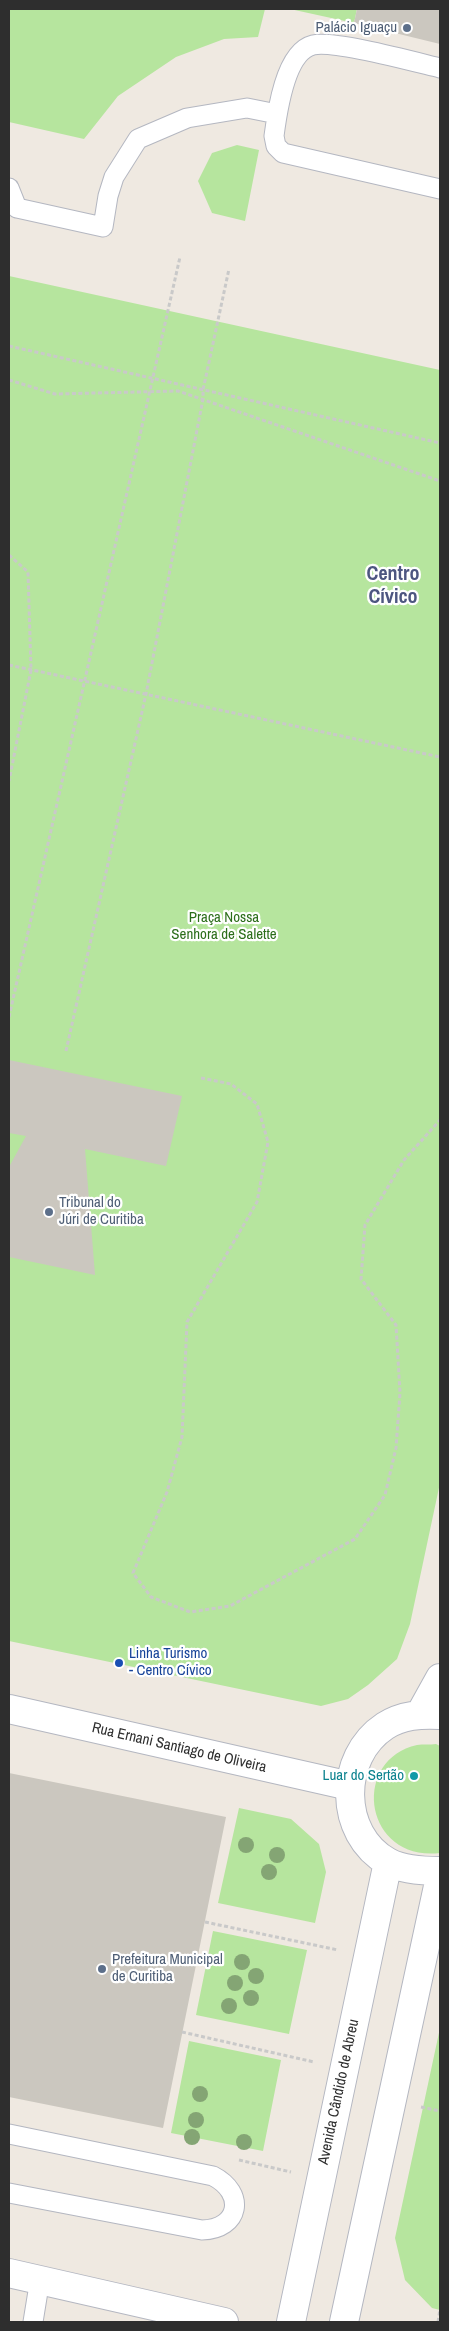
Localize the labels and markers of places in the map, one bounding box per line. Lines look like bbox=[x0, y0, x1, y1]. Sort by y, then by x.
place label: Palácio Iguaçu bbox=[316, 19, 397, 37]
marker: Palácio Iguaçu bbox=[401, 22, 413, 34]
place label: Tribunal do Júri de Curitiba bbox=[59, 1194, 144, 1229]
marker: Tribunal do Júri de Curitiba bbox=[43, 1206, 55, 1218]
place label: Linha Turismo - Centro Cívico bbox=[129, 1645, 212, 1680]
marker: Linha Turismo - Centro Cívico bbox=[113, 1657, 125, 1669]
place label: Luar do Sertão bbox=[323, 1767, 404, 1785]
marker: Luar do Sertão bbox=[408, 1770, 420, 1782]
place label: Prefeitura Municipal de Curitiba bbox=[112, 1951, 223, 1986]
marker: Prefeitura Municipal de Curitiba bbox=[96, 1963, 108, 1975]

